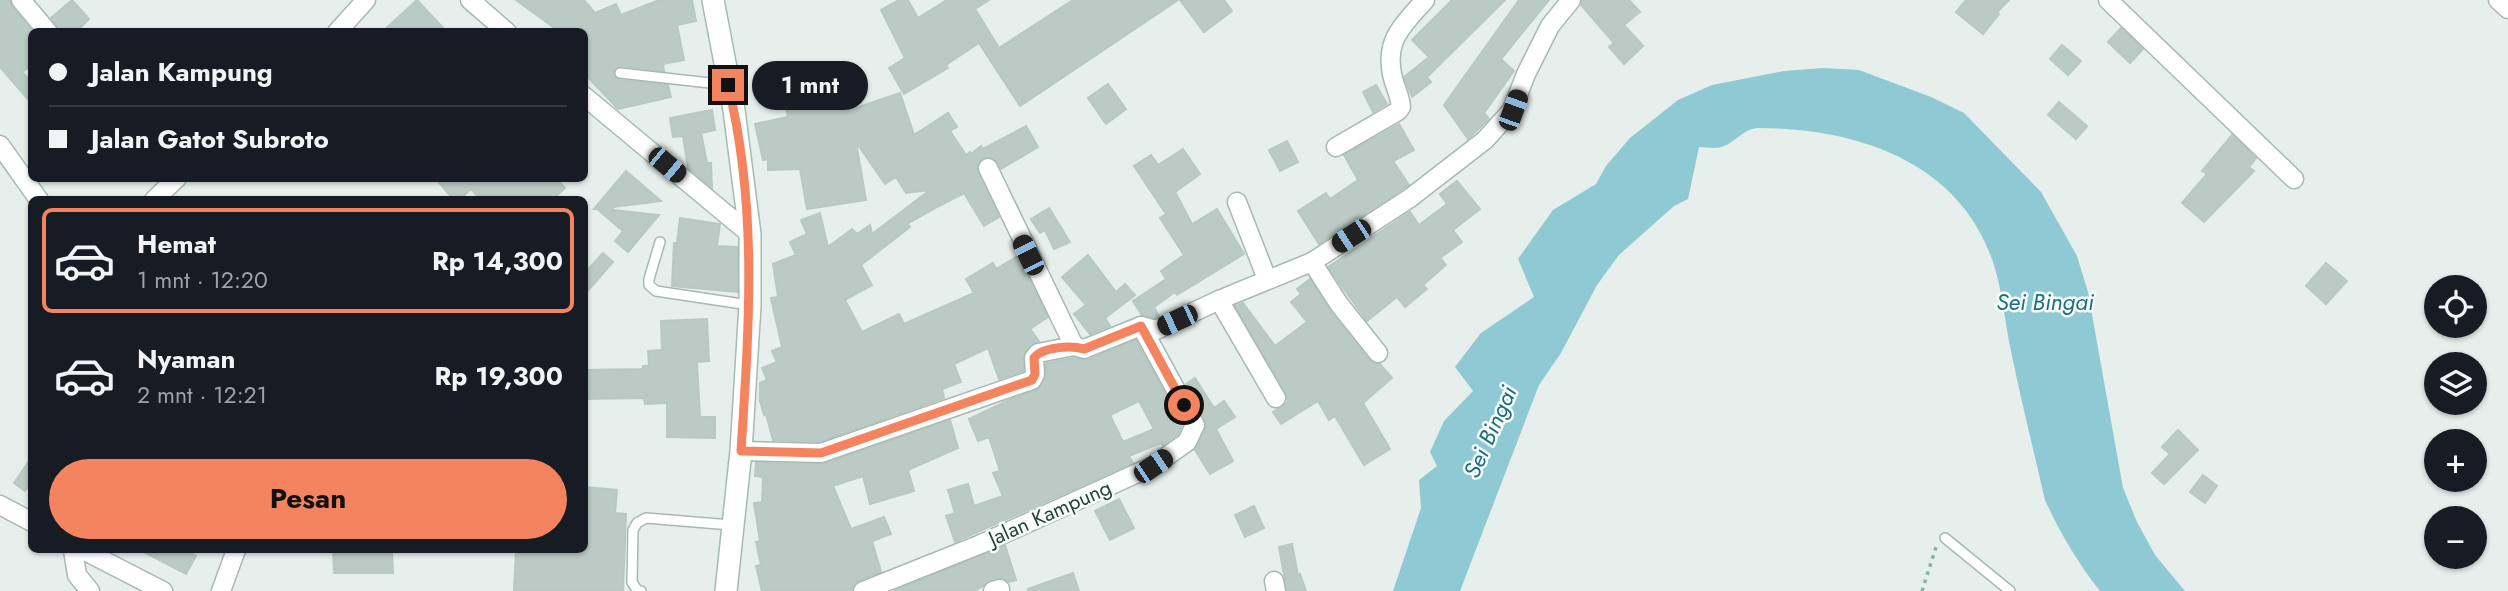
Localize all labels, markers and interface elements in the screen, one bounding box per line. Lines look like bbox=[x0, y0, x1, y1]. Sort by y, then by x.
text: Jalan Kampung bbox=[91, 53, 273, 91]
callout: 1 mnt bbox=[752, 60, 868, 110]
text: 1 mnt bbox=[781, 68, 839, 102]
route end bbox=[712, 69, 744, 101]
car bbox=[1496, 87, 1531, 133]
text: Jalan Gatot Subroto bbox=[91, 120, 329, 158]
car bbox=[645, 143, 690, 187]
car bbox=[1328, 216, 1375, 256]
text: Hemat bbox=[137, 225, 216, 263]
icon: car bbox=[53, 229, 116, 292]
car bbox=[1010, 232, 1047, 278]
text: Rp 14,300 bbox=[432, 242, 563, 280]
text: 1 mnt · 12:20 bbox=[137, 263, 268, 297]
map controls bbox=[2424, 275, 2487, 569]
button: locate bbox=[2424, 275, 2487, 338]
water label: Sei Bingai bbox=[1996, 285, 2095, 319]
car bbox=[1154, 302, 1201, 338]
text: Nyaman bbox=[137, 340, 236, 378]
icon: car bbox=[53, 344, 116, 407]
button: layers bbox=[2424, 352, 2487, 415]
text: Rp 19,300 bbox=[435, 357, 563, 395]
text: 2 mnt · 12:21 bbox=[137, 378, 267, 412]
water label: Sei Bingai bbox=[1455, 379, 1526, 484]
route start bbox=[1168, 389, 1200, 421]
button: + bbox=[2424, 429, 2487, 492]
car bbox=[1130, 446, 1177, 486]
button: Pesan bbox=[49, 459, 567, 539]
street label: Jalan Kampung bbox=[981, 473, 1116, 555]
button: − bbox=[2424, 506, 2487, 569]

